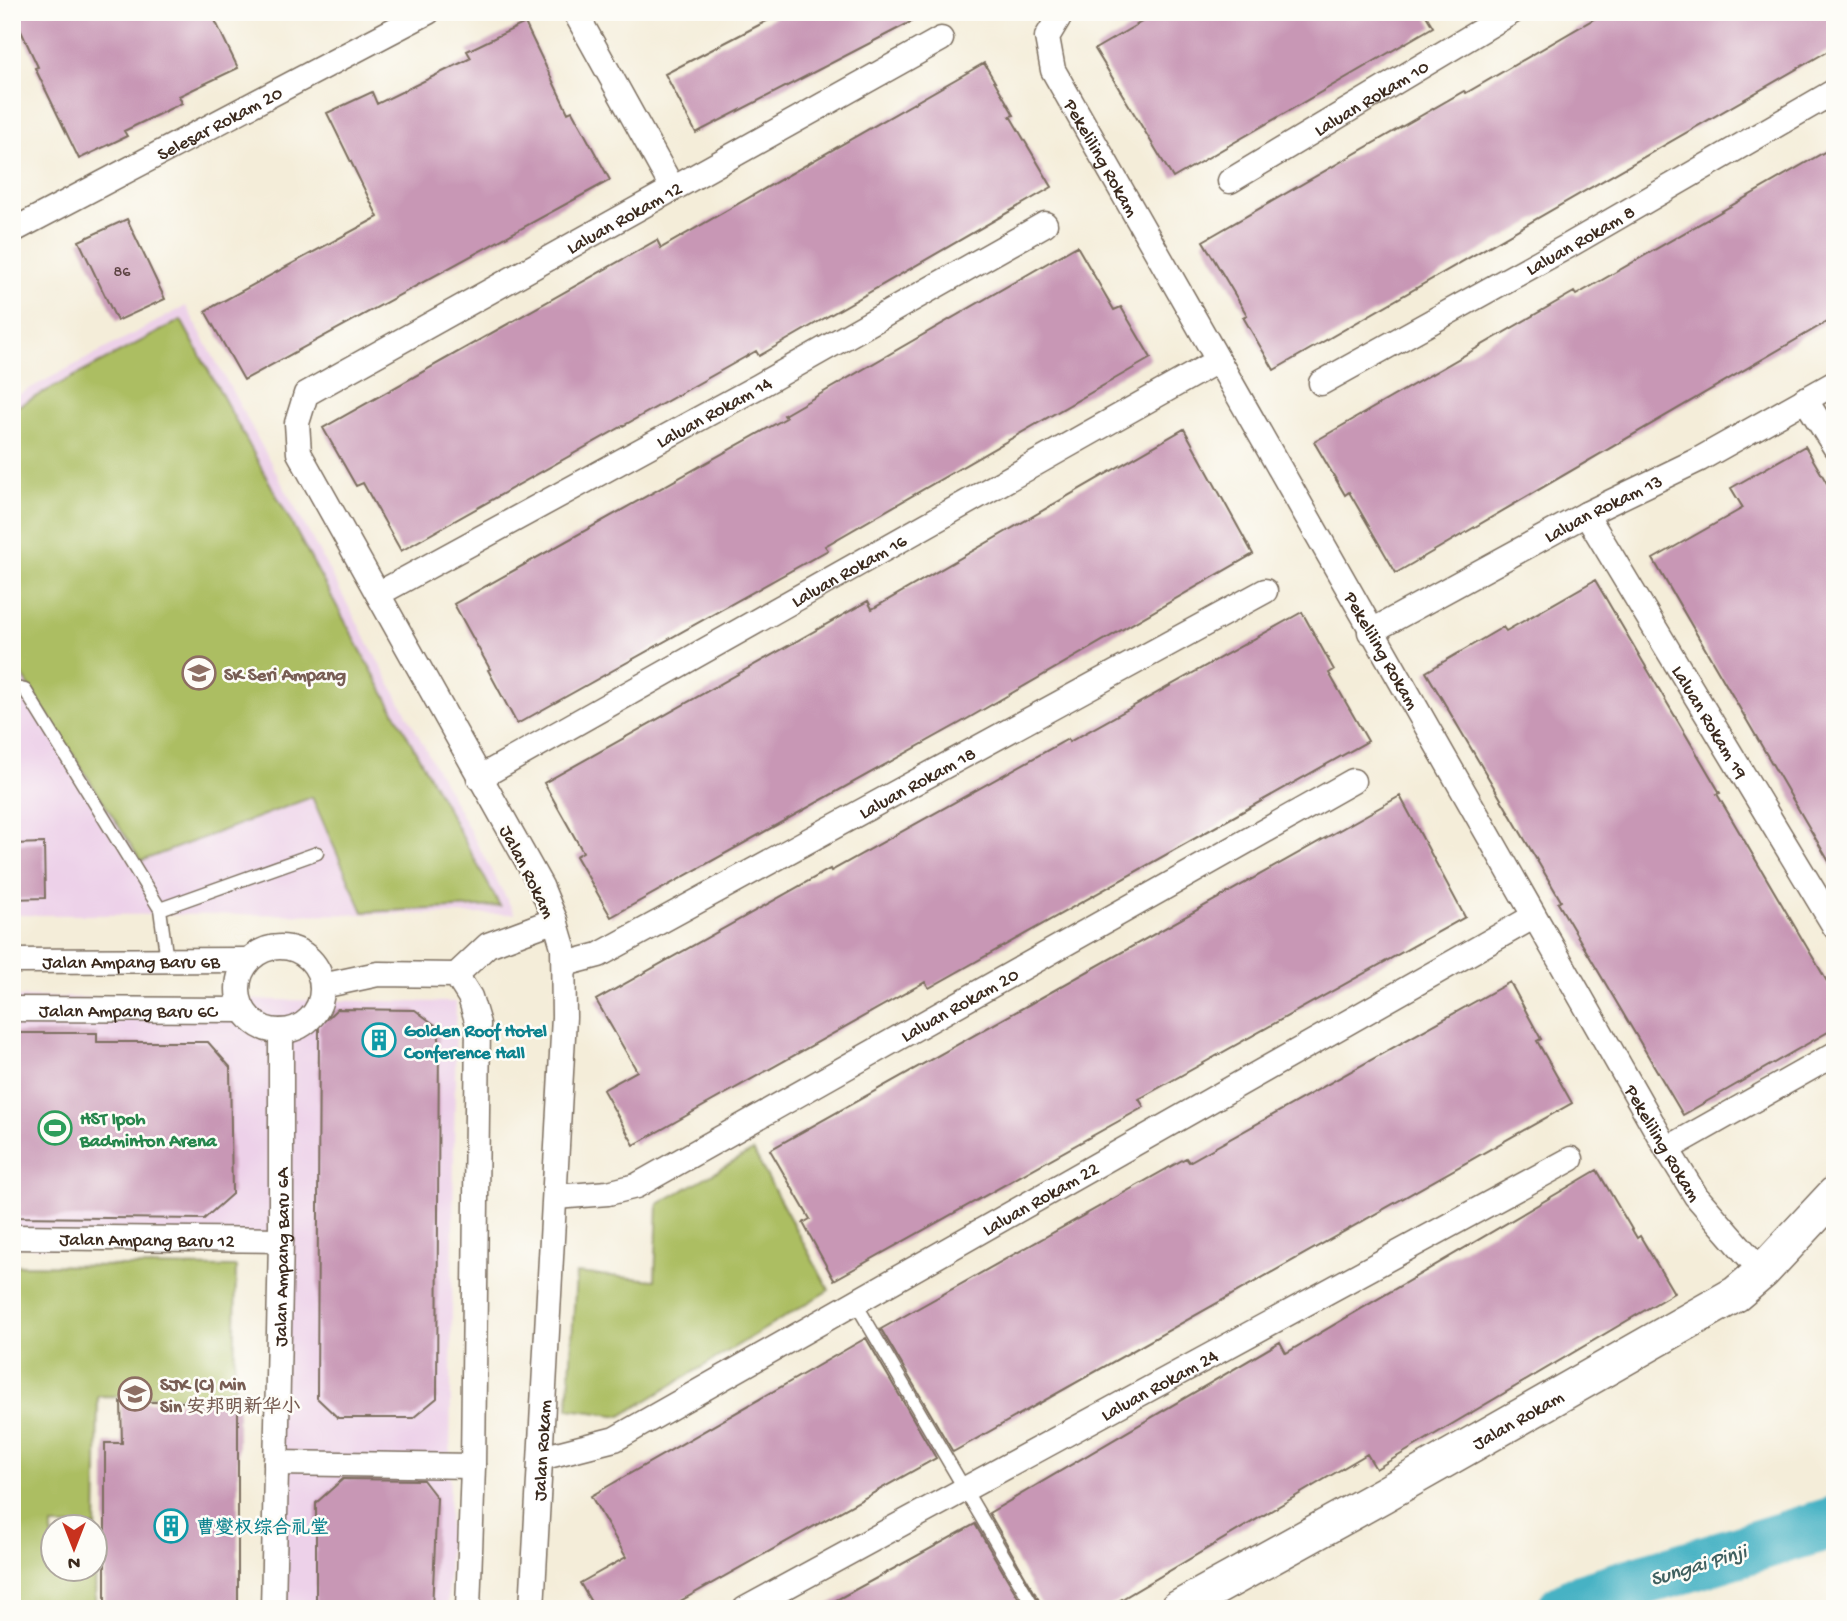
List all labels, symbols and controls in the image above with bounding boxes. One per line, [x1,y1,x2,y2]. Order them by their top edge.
street label: Laluan Rokam 10 [1311,56,1434,143]
street label: Selesar Rokam 20 [154,83,287,168]
street label: Pekeliling Rokam [1056,95,1142,222]
street label: Laluan Rokam 12 [563,178,687,261]
street label: Laluan Rokam 8 [1523,202,1640,282]
house number: 86 [114,264,131,283]
street label: Laluan Rokam 14 [653,373,777,455]
street label: Laluan Rokam 13 [1541,471,1667,550]
street label: Laluan Rokam 16 [788,531,912,614]
street label: Pekeliling Rokam [1337,588,1423,715]
school or university icon: SK Seri Ampang [180,654,218,692]
street label: Laluan Rokam 19 [1665,662,1751,785]
place label: SK Seri Ampang [224,665,346,688]
street label: Laluan Rokam 18 [856,743,981,826]
street label: Jalan Rokam [493,822,559,923]
street label: Jalan Ampang Baru 6B [42,952,221,976]
street label: Laluan Rokam 20 [898,964,1024,1049]
street label: Jalan Ampang Baru 6C [39,1001,219,1025]
building icon: Golden Roof Hotel Conference Hall [360,1021,398,1059]
place label: Golden Roof Hotel Conference Hall [403,1021,547,1066]
street label: Pekeliling Rokam [1617,1081,1705,1207]
sports icon: HST Ipoh Badminton Arena [36,1109,74,1147]
place label: HST Ipoh Badminton Arena [79,1109,218,1154]
street label: Laluan Rokam 22 [979,1158,1104,1243]
street label: Jalan Ampang Baru 6A [271,1166,296,1347]
street label: Jalan Ampang Baru 12 [59,1230,235,1254]
street label: Laluan Rokam 24 [1098,1346,1223,1428]
school or university icon: SJK (C) Min Sin 安邦明新华小 [116,1375,154,1413]
place label: SJK (C) Min Sin 安邦明新华小 [160,1375,300,1420]
street label: Jalan Rokam [1469,1386,1569,1457]
street label: Jalan Rokam [530,1399,558,1502]
building icon: 曹燮权综合礼堂 [152,1507,190,1545]
north arrow [38,1512,108,1582]
place label: 曹燮权综合礼堂 [196,1517,329,1541]
water label: Sungai Pinji [1648,1540,1753,1594]
text: N [68,1550,80,1573]

